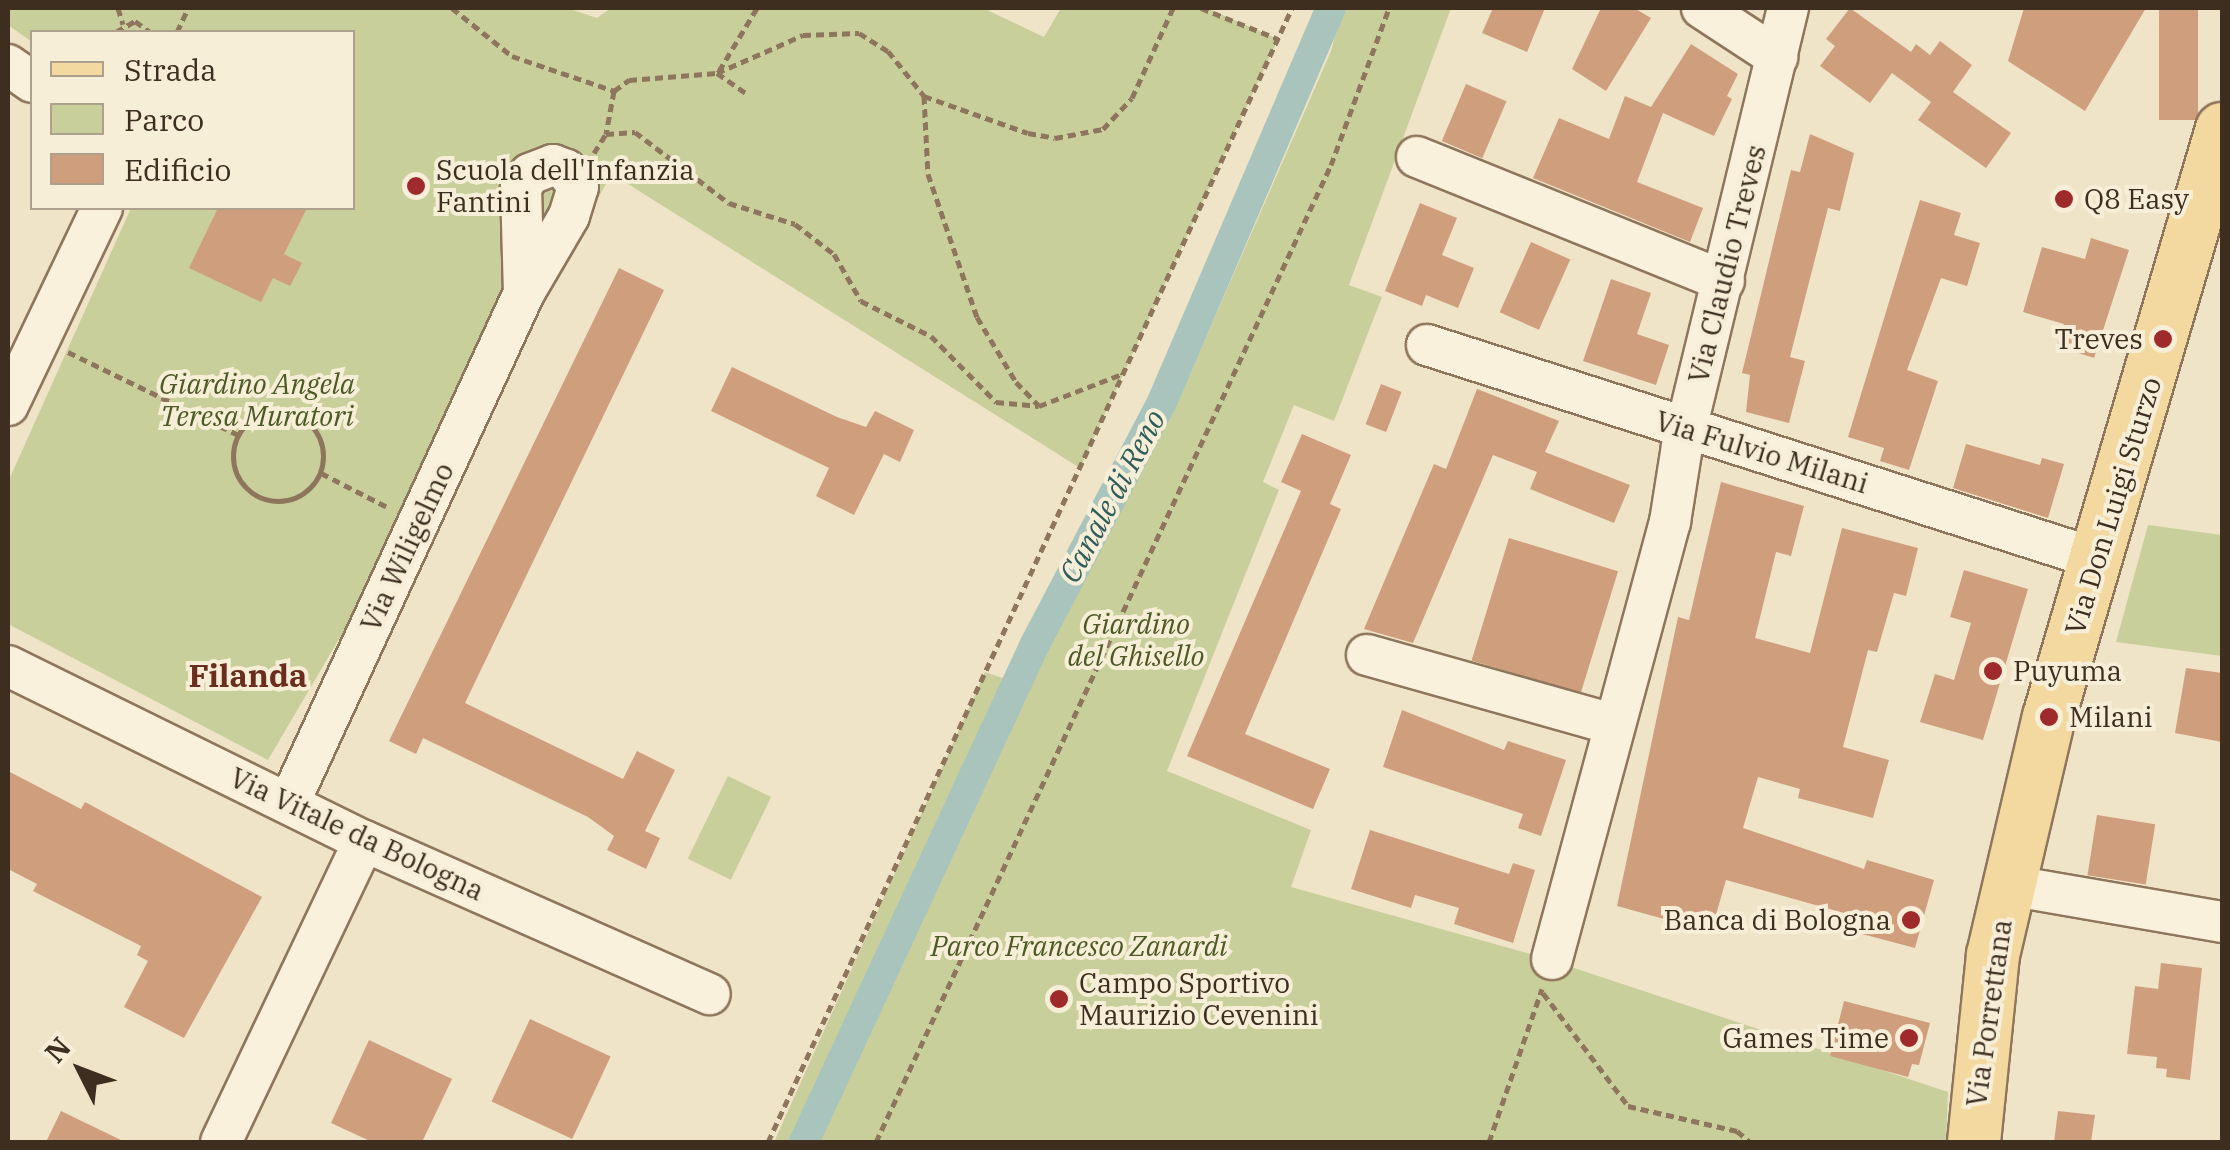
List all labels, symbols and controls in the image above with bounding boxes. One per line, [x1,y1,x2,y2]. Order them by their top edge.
legend [30,30,355,210]
text: Strada [124,50,217,89]
text: Parco [124,100,204,139]
street label: Via Claudio Treves [1681,141,1773,387]
text: Edificio [124,150,231,189]
place label: Scuola dell'Infanzia Fantini [436,153,694,219]
marker: Scuola dell'Infanzia Fantini [405,175,427,197]
place label: Q8 Easy [2084,182,2189,216]
marker: Q8 Easy [2053,188,2075,210]
place label: Treves [2054,322,2143,356]
marker: Treves [2152,328,2174,350]
park label: Giardino Angela Teresa Muratori [159,367,355,433]
street label: Via Don Luigi Sturzo [2058,373,2168,639]
water label: Canale di Reno [1051,404,1173,588]
street label: Via Fulvio Milani [1651,404,1873,500]
street label: Via Wiligelmo [353,457,461,637]
park label: Giardino del Ghisello [1068,607,1204,673]
place label: Puyuma [2013,654,2122,688]
district label: Filanda [189,656,307,694]
marker: Puyuma [1982,660,2004,682]
place label: Milani [2069,700,2153,734]
marker: Milani [2038,706,2060,728]
street label: Via Vitale da Bologna [225,760,489,908]
place label: Banca di Bologna [1663,903,1891,937]
marker: Banca di Bologna [1900,909,1922,931]
street label: Via Porrettana [1959,917,2019,1109]
park label: Parco Francesco Zanardi [931,929,1227,963]
place label: Campo Sportivo Maurizio Cevenini [1079,966,1318,1032]
marker: Campo Sportivo Maurizio Cevenini [1048,988,1070,1010]
north arrow [30,1020,130,1120]
place label: Games Time [1723,1021,1889,1055]
marker: Games Time [1898,1027,1920,1049]
text: N [36,1029,78,1070]

